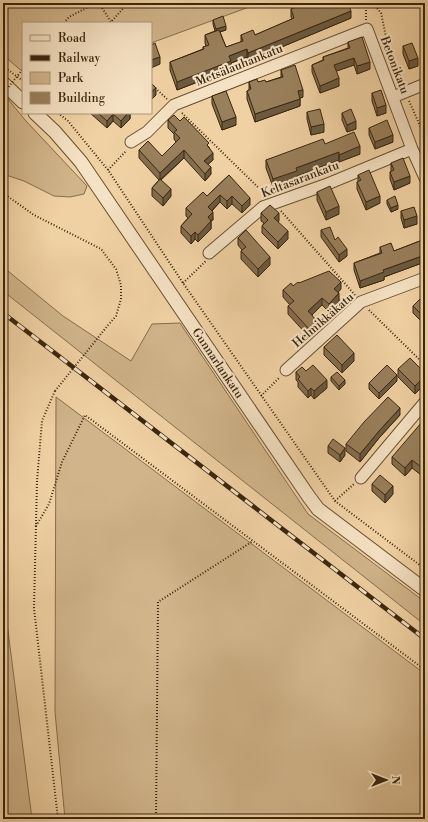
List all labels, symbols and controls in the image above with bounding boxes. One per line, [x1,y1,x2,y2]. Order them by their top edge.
legend [22,22,152,114]
text: Road [58,31,86,46]
street label: Betonikatu [376,33,412,96]
street label: Metsälauhankatu [193,41,285,90]
text: Railway [58,51,100,66]
text: Park [58,71,84,86]
text: Building [57,91,106,106]
street label: Keltasarankatu [259,158,341,201]
street label: Helmikkäkatu [290,290,357,351]
street label: Gunnarlankatu [189,325,247,401]
north arrow [366,760,406,800]
text: N [388,776,402,785]

